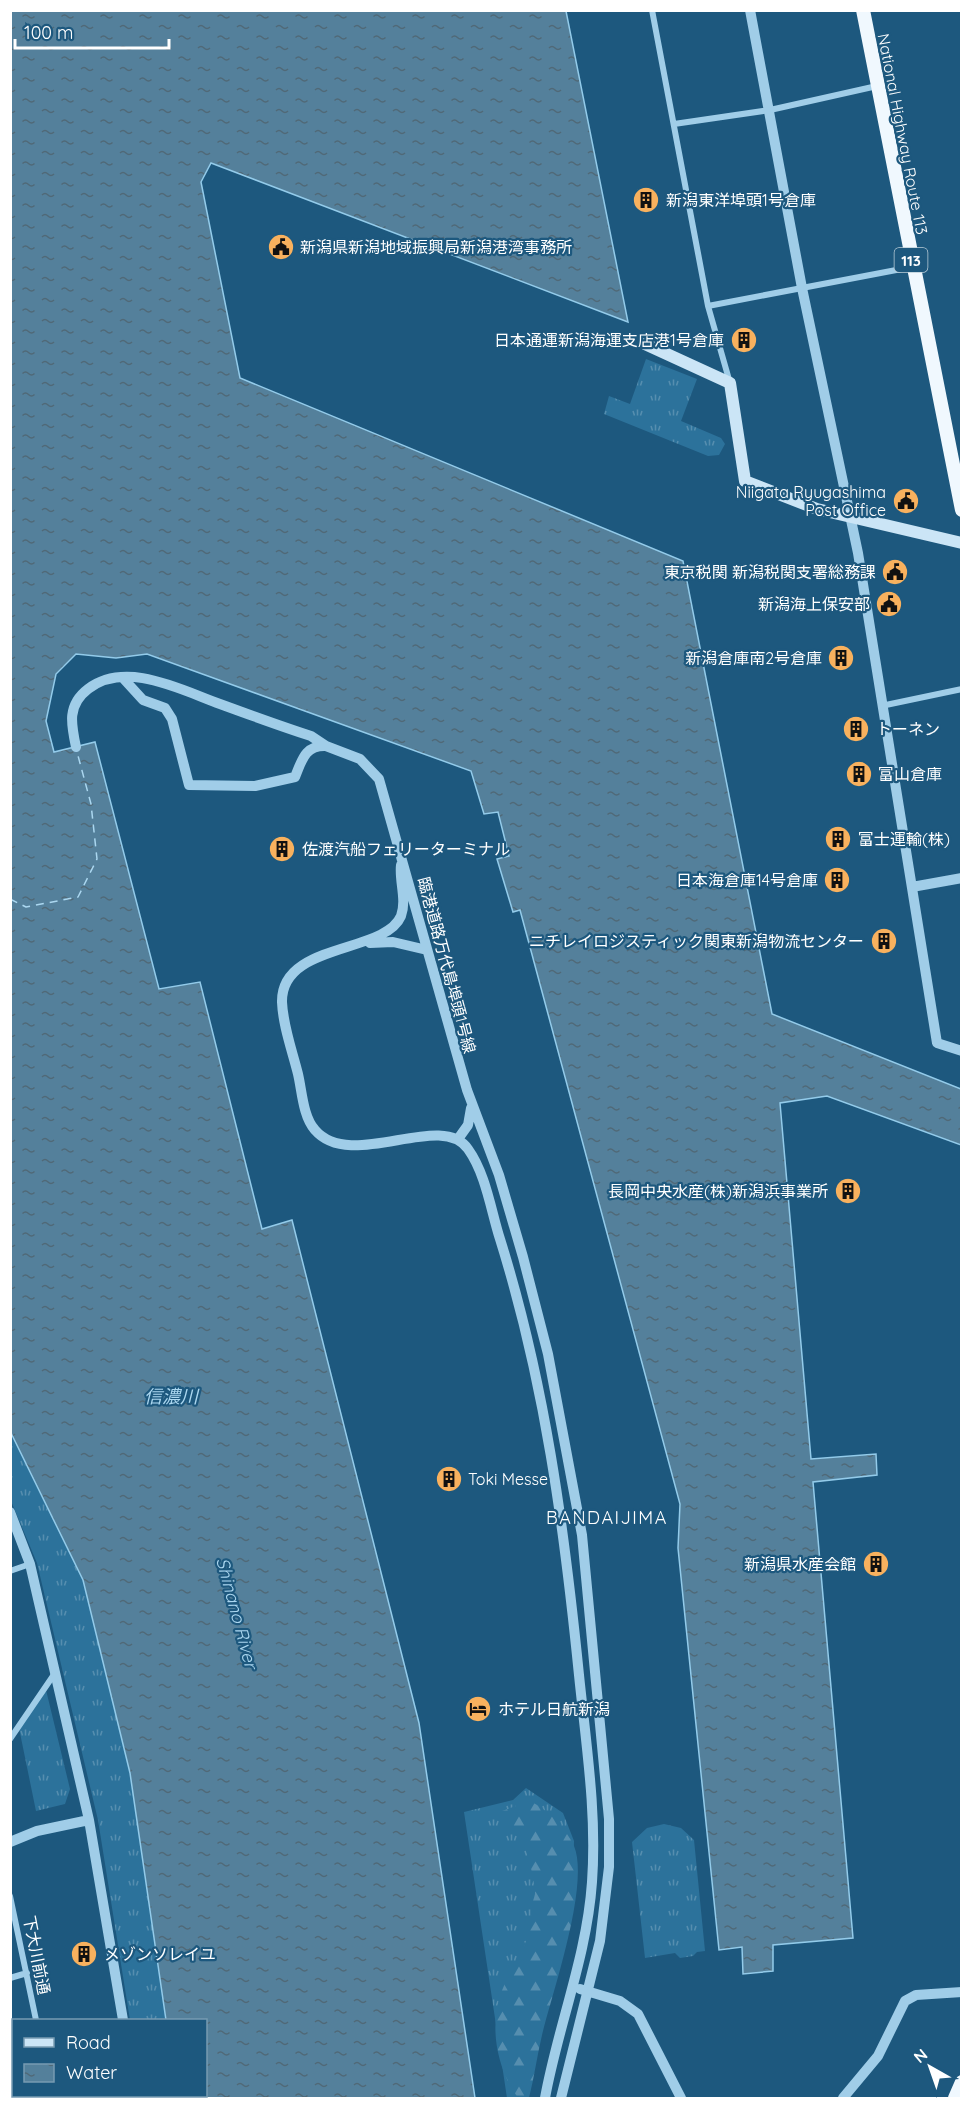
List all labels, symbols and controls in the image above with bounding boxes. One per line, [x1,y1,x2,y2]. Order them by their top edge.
scale bar [15,12,170,50]
text: 100 m [24,21,73,44]
street label: National Highway Route 113 [874,32,932,236]
building icon: 新潟東洋埠頭1号倉庫 [631,185,661,215]
place label: 新潟東洋埠頭1号倉庫 [666,190,816,210]
public building icon: 新潟県新潟地域振興局新潟港湾事務所 [266,232,296,262]
place label: 新潟県新潟地域振興局新潟港湾事務所 [300,237,572,257]
road number: 113 [894,248,928,272]
building icon: 日本通運新潟海運支店港1号倉庫 [729,325,759,355]
place label: 日本通運新潟海運支店港1号倉庫 [494,330,724,350]
place label: Niigata Ryugashima Post Office [736,482,886,520]
public building icon: Niigata Ryugashima Post Office [891,486,921,516]
public building icon: 東京税関 新潟税関支署総務課 [880,557,910,587]
place label: 東京税関 新潟税関支署総務課 [664,562,876,582]
public building icon: 新潟海上保安部 [874,589,904,619]
place label: 新潟海上保安部 [758,594,870,614]
building icon: 新潟倉庫南2号倉庫 [826,643,856,673]
place label: 新潟倉庫南2号倉庫 [685,648,822,668]
building icon: トーネン [841,714,871,744]
place label: トーネン [876,719,940,739]
building icon: 富山倉庫 [844,759,874,789]
place label: 富山倉庫 [878,764,942,784]
building icon: 富士運輸(株) [823,824,853,854]
place label: 富士運輸(株) [858,829,950,849]
building icon: 佐渡汽船フェリーターミナル [267,834,297,864]
place label: 佐渡汽船フェリーターミナル [302,839,510,859]
building icon: 日本海倉庫14号倉庫 [822,865,852,895]
place label: 日本海倉庫14号倉庫 [676,870,818,890]
street label: 臨港道路万代島埠頭1号線 [414,875,480,1055]
building icon: ニチレイロジスティック関東新潟物流センター [869,926,899,956]
place label: ニチレイロジスティック関東新潟物流センター [529,931,864,951]
building icon: 長岡中央水産(株)新潟浜事業所 [833,1176,863,1206]
place label: 長岡中央水産(株)新潟浜事業所 [608,1181,828,1201]
water label: 信濃川 [144,1385,200,1408]
building icon: Toki Messe [434,1464,464,1494]
place label: Toki Messe [468,1469,548,1489]
district label: BANDAIJIMA [546,1506,668,1529]
building icon: 新潟県水産会館 [861,1549,891,1579]
place label: 新潟県水産会館 [744,1554,856,1574]
water label: Shinano River [211,1555,263,1673]
hotel icon: ホテル日航新潟 [463,1694,493,1724]
place label: ホテル日航新潟 [498,1699,610,1719]
street label: 下大川前通 [20,1914,54,1996]
building icon: メゾンソレイユ [69,1939,99,1969]
place label: メゾンソレイユ [104,1944,216,1964]
legend [12,2019,207,2097]
text: Road [66,2031,111,2054]
north arrow [900,2037,960,2097]
text: N [909,2044,931,2067]
text: Water [66,2061,117,2084]

